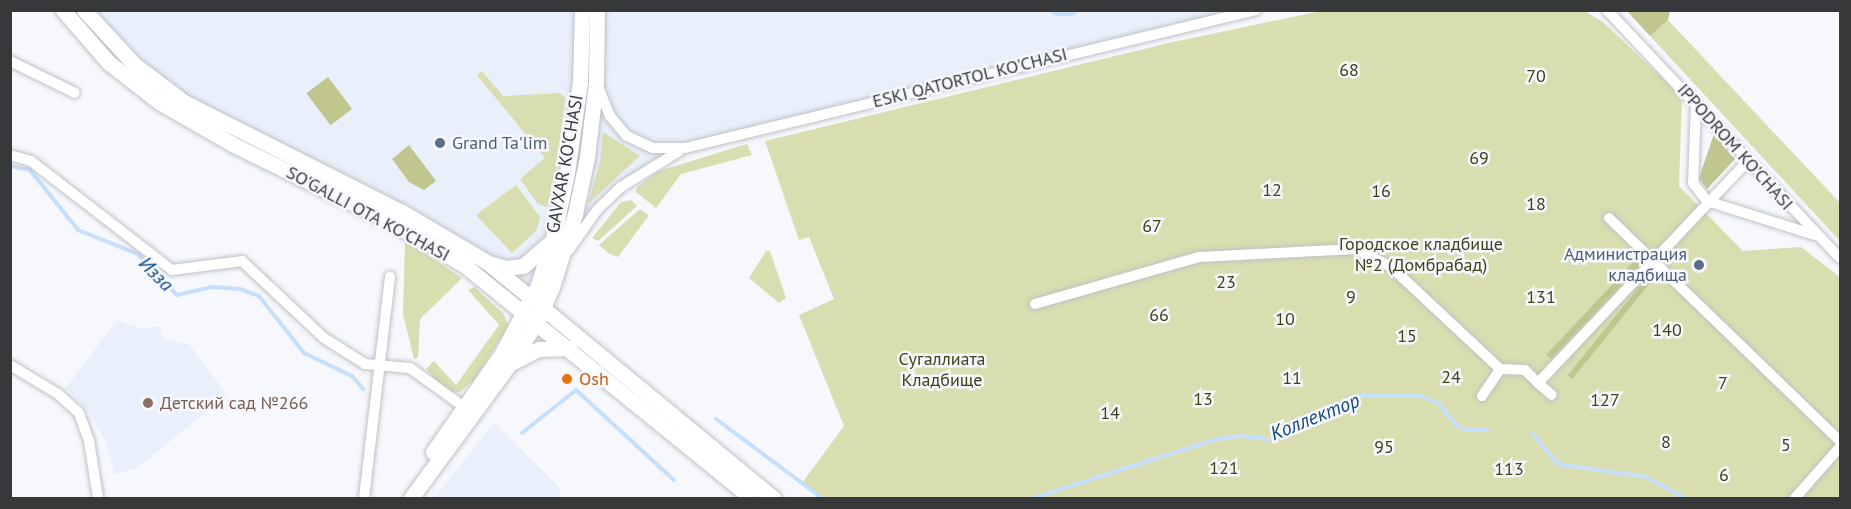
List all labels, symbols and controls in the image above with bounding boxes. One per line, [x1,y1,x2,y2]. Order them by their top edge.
street label: ESKI QATORTOL KO'CHASI [870,43,1070,113]
park label: 68 [1339,59,1359,81]
park label: 70 [1526,65,1546,87]
street label: IPPODROM KO'CHASI [1672,79,1798,215]
street label: GAVXAR KO'CHASI [542,93,588,235]
place label: Grand Ta'lim [452,132,548,154]
marker: Grand Ta'lim [433,136,447,150]
park label: 69 [1469,147,1489,169]
street label: SO'GALLI OTA KO'CHASI [282,162,454,266]
park label: 12 [1262,179,1282,201]
park label: 16 [1371,180,1391,202]
park label: 18 [1526,193,1546,215]
park label: 67 [1142,215,1162,237]
park label: Городское кладбище №2 (Домбрабад) [1339,234,1503,276]
place label: Администрация кладбища [1564,244,1687,286]
water label: Изза [134,252,178,296]
marker: Администрация кладбища [1692,258,1706,272]
park label: 23 [1216,271,1236,293]
park label: 9 [1346,286,1356,308]
park label: 131 [1526,286,1556,308]
park label: 66 [1149,304,1169,326]
park label: 10 [1275,308,1295,330]
park label: 140 [1652,319,1682,341]
park label: 15 [1397,325,1417,347]
park label: Сугаллиата Кладбище [898,349,986,392]
park label: 24 [1441,366,1461,388]
park label: 11 [1282,367,1302,389]
place label: Osh [579,368,609,390]
marker: Osh [560,372,574,386]
park label: 7 [1718,372,1728,394]
park label: 13 [1193,388,1213,410]
water label: Коллектор [1267,388,1363,446]
park label: 127 [1590,389,1620,411]
place label: Детский сад №266 [160,392,308,414]
marker: Детский сад №266 [141,396,155,410]
park label: 14 [1100,402,1120,424]
park label: 8 [1661,431,1671,453]
park label: 5 [1781,434,1791,456]
park label: 95 [1374,436,1394,458]
park label: 121 [1209,457,1239,479]
park label: 113 [1494,458,1524,480]
park label: 6 [1719,464,1729,486]

